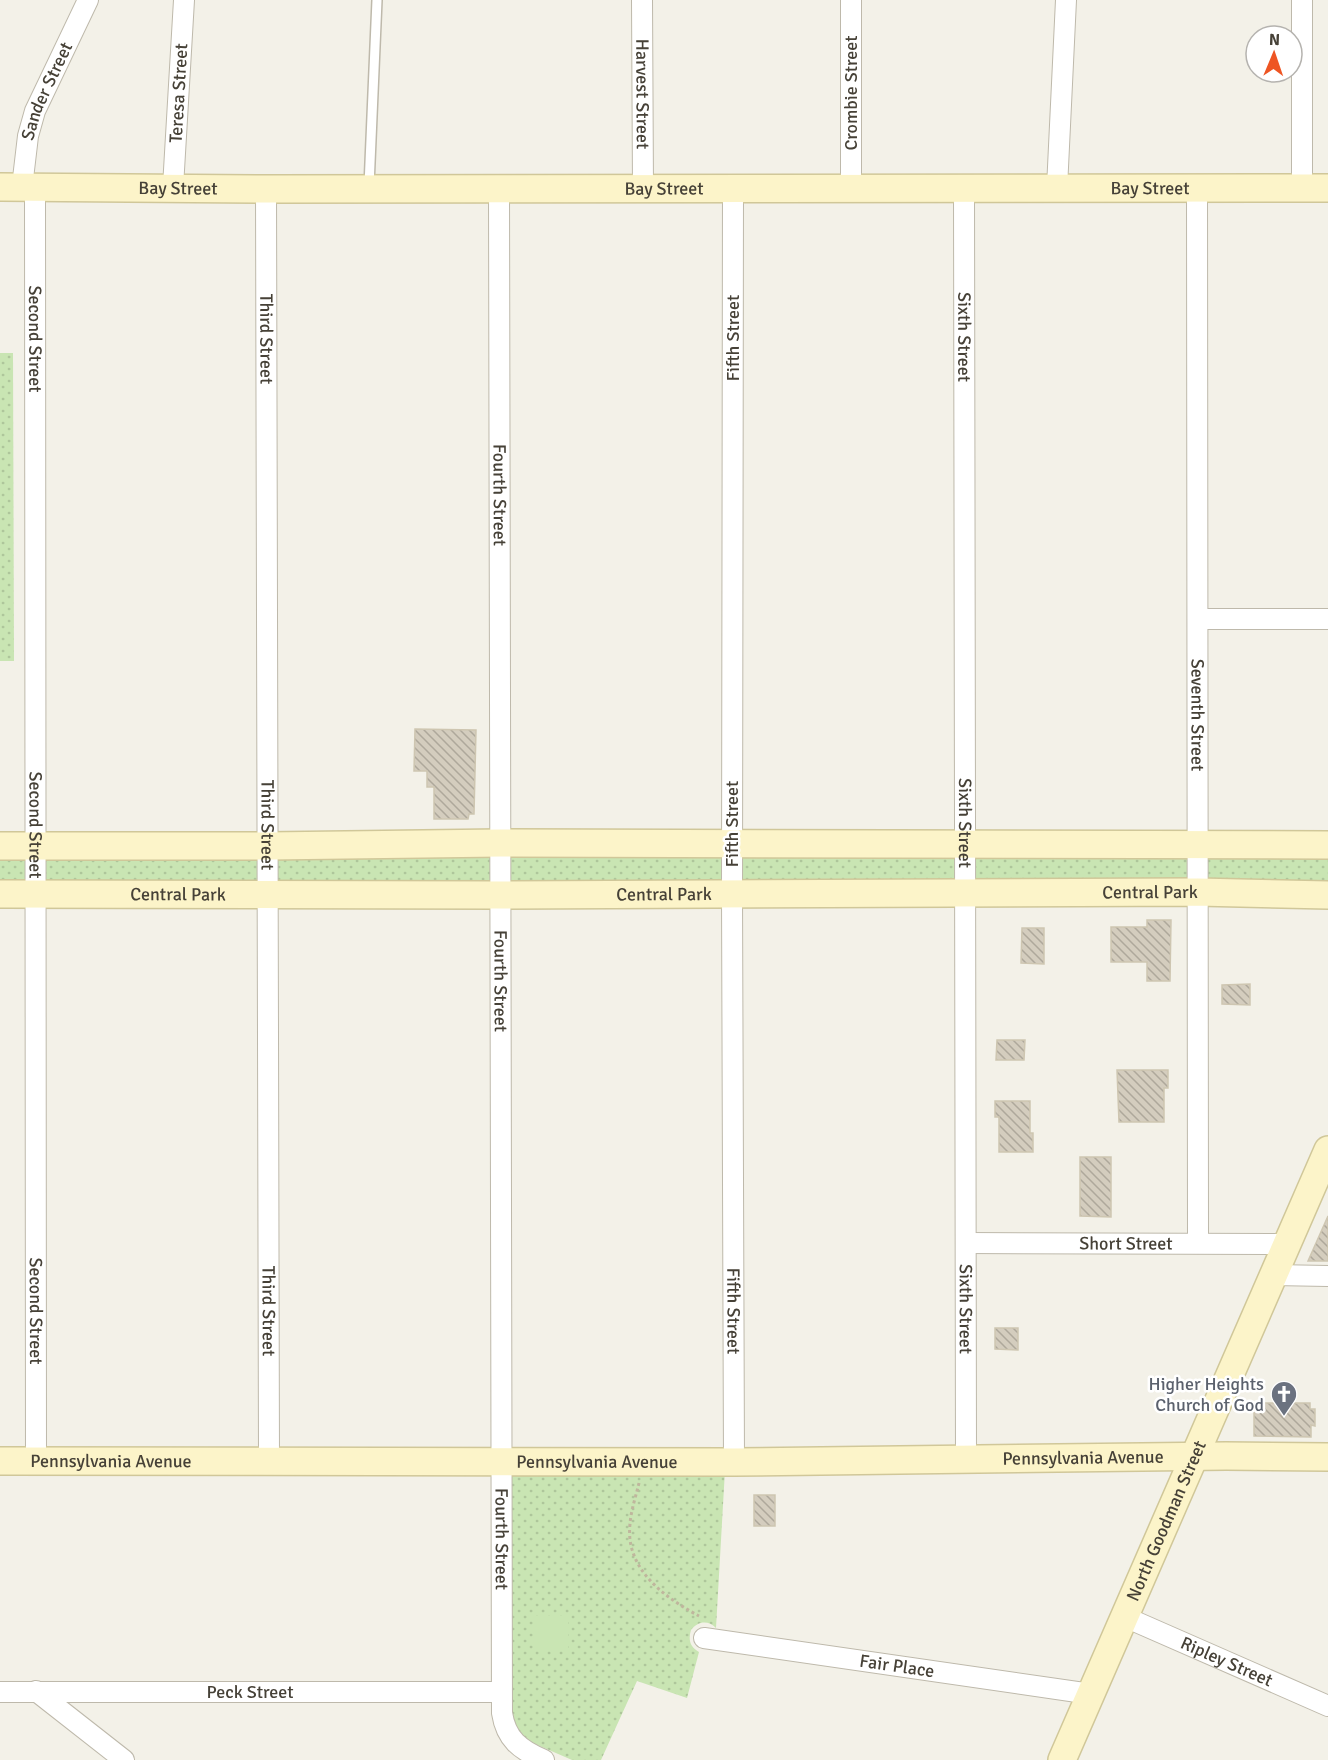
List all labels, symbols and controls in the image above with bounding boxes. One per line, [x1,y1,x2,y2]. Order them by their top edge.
north arrow [1244,24,1304,84]
text: N [1269,30,1280,50]
street label: Crombie Street [840,35,862,151]
street label: Sander Street [16,38,77,143]
street label: Harvest Street [631,39,654,149]
street label: Teresa Street [165,43,192,144]
street label: Bay Street [138,177,218,200]
street label: Bay Street [1110,177,1190,199]
street label: Bay Street [624,178,704,200]
street label: Second Street [24,285,46,393]
street label: Sixth Street [953,292,975,382]
street label: Third Street [255,294,277,384]
street label: Fifth Street [722,295,744,381]
street label: Fourth Street [489,444,511,546]
street label: Seventh Street [1186,659,1209,771]
street label: Second Street [24,771,47,879]
street label: Sixth Street [954,778,976,868]
street label: Third Street [256,780,279,870]
street label: Fifth Street [721,781,743,867]
street label: Central Park [1102,881,1198,903]
street label: Central Park [130,883,226,905]
street label: Central Park [616,883,712,905]
street label: Fourth Street [489,930,512,1032]
street label: Short Street [1079,1232,1173,1255]
street label: Second Street [25,1257,47,1365]
street label: Sixth Street [955,1264,977,1354]
street label: Third Street [258,1266,280,1356]
street label: Fifth Street [722,1268,745,1354]
place label: Higher Heights Church of God [1149,1373,1264,1416]
church icon: Higher Heights Church of God [1269,1379,1299,1417]
street label: North Goodman Street [1122,1437,1211,1604]
street label: Pennsylvania Avenue [1002,1446,1164,1470]
street label: Pennsylvania Avenue [30,1450,192,1472]
street label: Pennsylvania Avenue [516,1451,678,1473]
street label: Fourth Street [491,1488,513,1590]
street label: Ripley Street [1177,1632,1276,1691]
street label: Fair Place [858,1650,936,1682]
street label: Peck Street [206,1681,294,1703]

